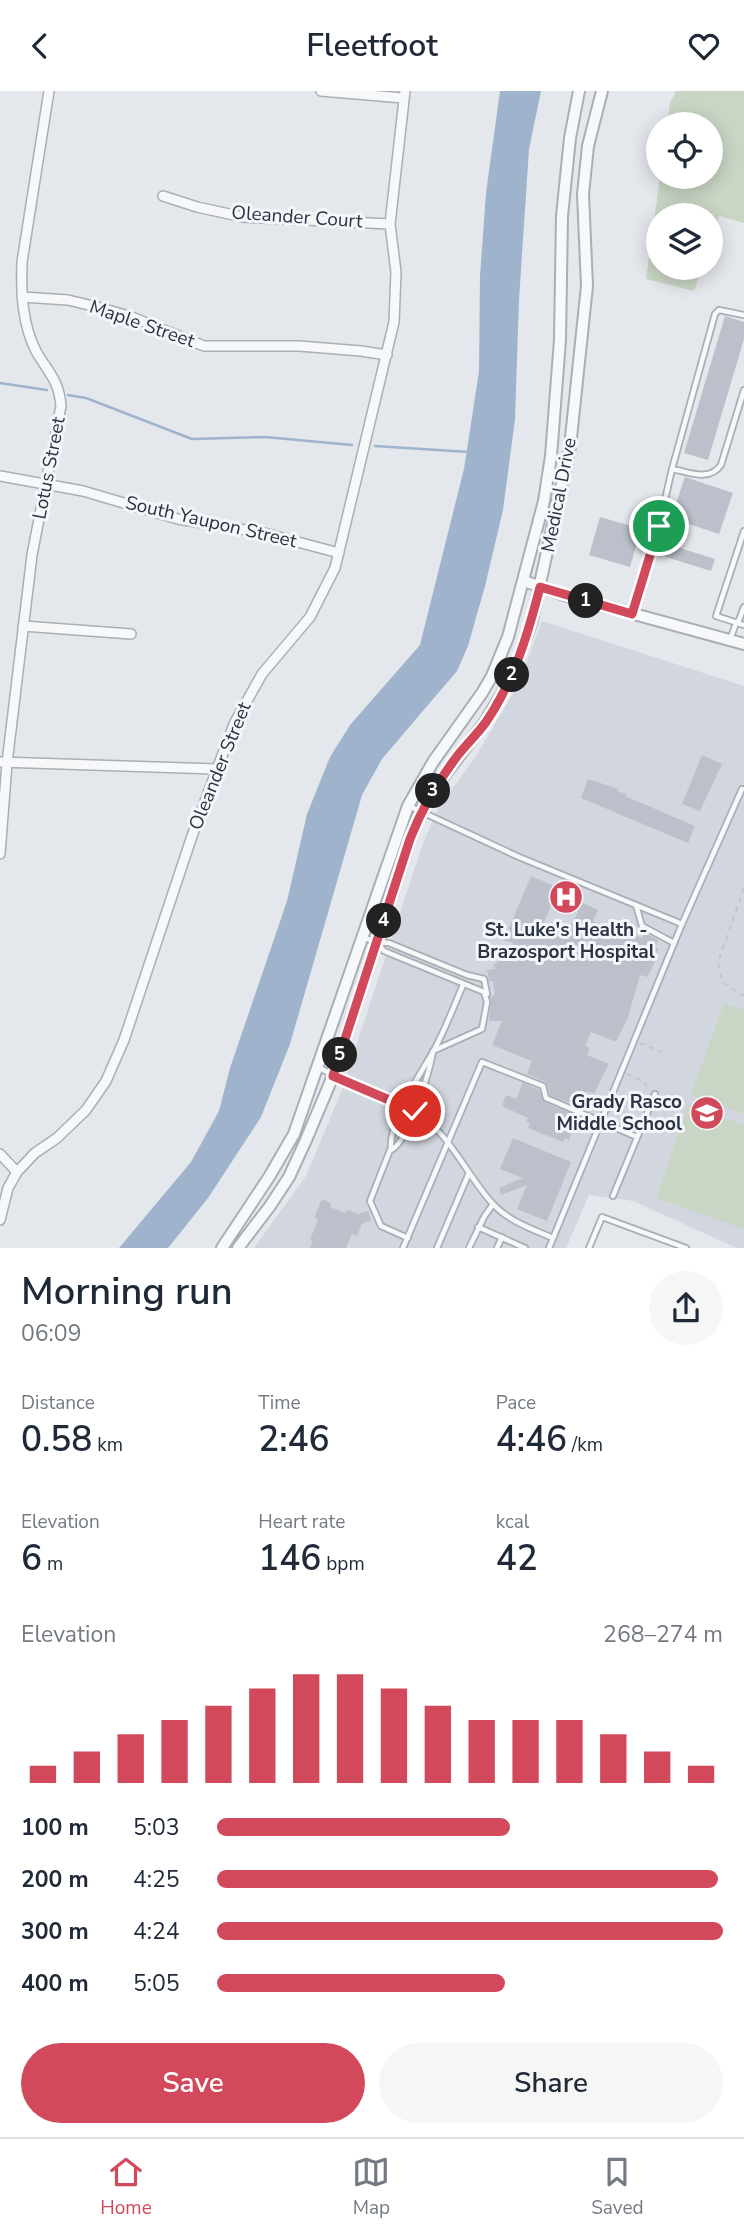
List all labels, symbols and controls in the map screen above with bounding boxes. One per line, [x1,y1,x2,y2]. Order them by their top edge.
text: Fleetfoot [306,24,438,67]
icon: back [21,27,59,65]
icon: heart [685,27,723,65]
map controls [646,112,723,280]
button: locate [646,112,723,189]
street label: Oleander Court [231,199,364,235]
button: layers [646,203,723,280]
street label: Maple Street [86,294,198,354]
street label: Lotus Street [26,414,72,521]
street label: Medical Drive [535,435,583,555]
street label: South Yaupon Street [123,490,300,554]
pin [629,496,689,556]
icon: arrive [640,507,678,545]
pin: 1 [568,583,604,619]
text: 1 [580,587,591,613]
pin: 2 [494,657,530,693]
text: 2 [506,661,517,687]
street label: Oleander Street [183,698,258,834]
pin: 3 [416,773,450,809]
text: 3 [427,777,438,803]
hospital icon: St. Luke's Health - Brazosport Hospital [547,878,585,916]
pin: 4 [366,903,402,939]
text: 4 [378,907,389,933]
place label: St. Luke's Health - Brazosport Hospital [477,917,655,965]
pin: 5 [322,1037,358,1073]
text: 5 [334,1041,345,1067]
pin [385,1081,445,1141]
place label: Grady Rasco Middle School [556,1089,682,1137]
icon: check [396,1092,434,1130]
school or university icon: Grady Rasco Middle School [688,1094,726,1132]
text: Morning run [21,1266,233,1317]
button: share [649,1271,723,1345]
text: 06:09 [21,1318,81,1349]
text: Distance [21,1390,95,1416]
text: Time [258,1390,301,1416]
text: Pace [496,1390,536,1416]
text: 0.58 [21,1416,92,1463]
text: 2:46 [258,1416,330,1463]
text: 4:46 [496,1416,567,1463]
text: km [92,1432,123,1458]
text: /km [567,1432,603,1458]
text: Elevation [21,1509,100,1535]
text: Heart rate [258,1509,345,1535]
text: kcal [496,1509,529,1535]
text: 6 [21,1535,42,1582]
text: 146 [258,1535,321,1582]
text: 42 [496,1535,538,1582]
text: m [42,1551,63,1577]
text: bpm [321,1551,365,1577]
text: Elevation [21,1619,116,1650]
text: 268–274 m [603,1619,723,1650]
text: 100 m [21,1812,89,1843]
text: 5:03 [133,1812,180,1843]
text: 200 m [21,1864,89,1895]
text: 4:25 [133,1864,180,1895]
text: 300 m [21,1916,89,1947]
text: 4:24 [133,1916,180,1947]
text: 400 m [21,1968,89,1999]
text: 5:05 [133,1968,180,1999]
button: Save [21,2043,365,2123]
button: Share [379,2043,723,2123]
tab: Home [100,2153,152,2221]
tab: Map [352,2153,390,2221]
tab: Saved [591,2153,644,2221]

